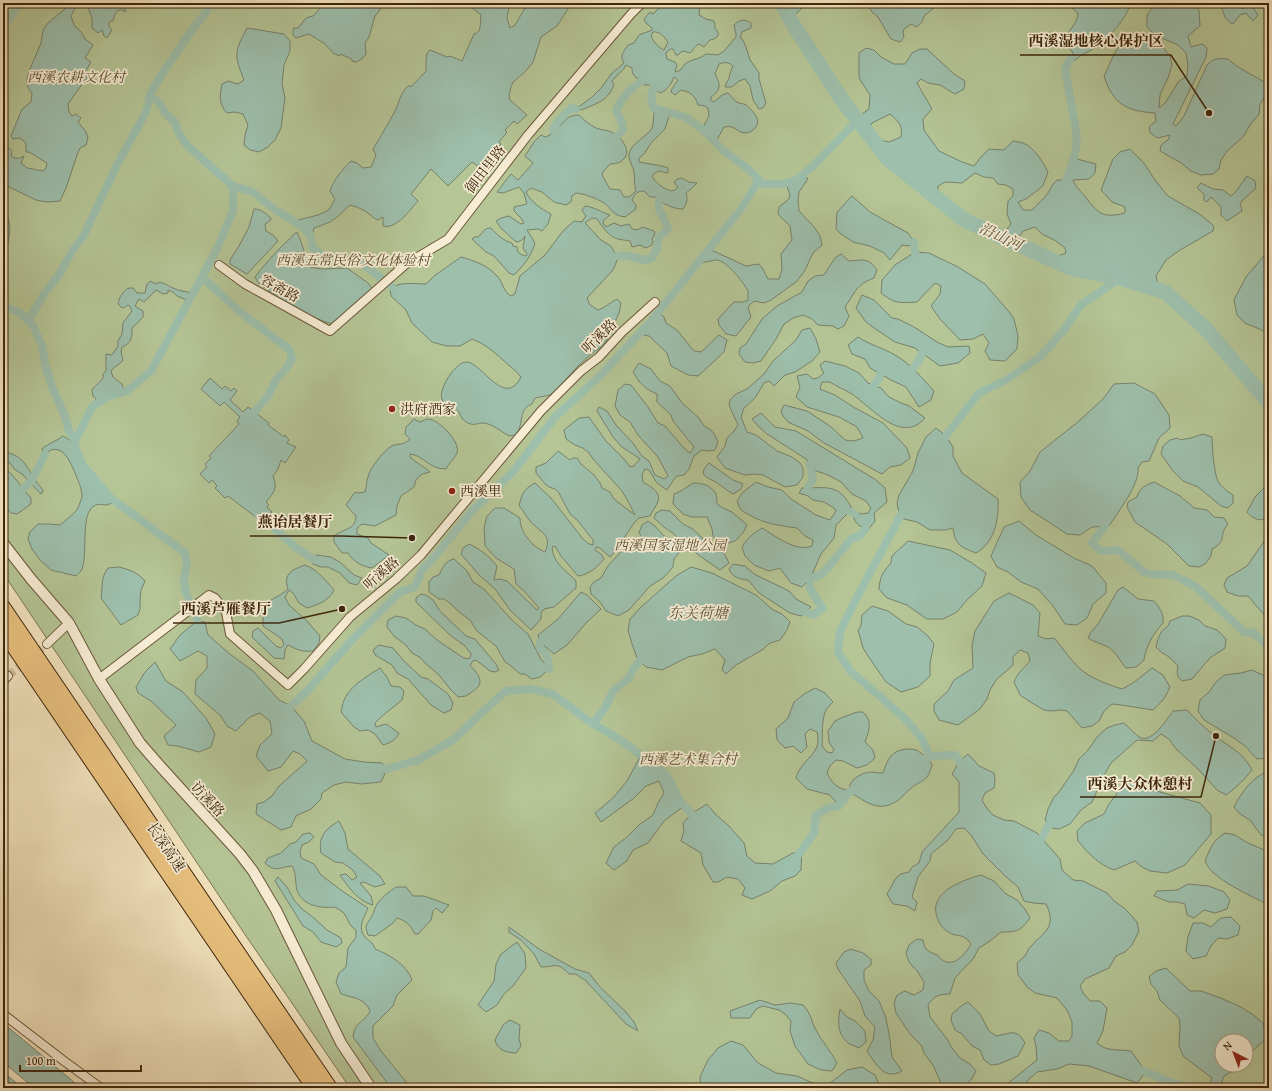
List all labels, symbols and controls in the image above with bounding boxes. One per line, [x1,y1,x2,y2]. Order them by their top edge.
callout: 西溪湿地核心保护区 [1020,28,1171,55]
text: 西溪湿地核心保护区 [1028,30,1164,51]
park label: 西溪农耕文化村 [27,67,127,87]
street label: 御田里路 [460,141,510,197]
water label: 沿山河 [976,217,1029,256]
park label: 西溪五常民俗文化体验村 [276,250,432,270]
street label: 容斋路 [257,269,303,307]
street label: 听溪路 [577,314,621,358]
place label: 洪府酒家 [400,399,456,419]
marker: 洪府酒家 [387,404,397,414]
place label: 西溪里 [460,481,502,501]
marker: 西溪里 [447,486,457,496]
callout: 燕诒居餐厅 [250,509,341,536]
text: 燕诒居餐厅 [257,511,333,532]
park label: 西溪国家湿地公园 [614,535,728,555]
street label: 听溪路 [359,552,403,594]
callout: 西溪芦雁餐厅 [173,596,279,623]
text: 西溪芦雁餐厅 [181,598,271,619]
water label: 东关荷塘 [668,602,730,623]
park label: 西溪艺术集合村 [639,749,739,769]
callout: 西溪大众休憩村 [1080,770,1201,797]
text: 西溪大众休憩村 [1087,773,1193,794]
street label: 访溪路 [186,777,230,821]
street label: 长深高速 [142,818,190,876]
north arrow [1214,1033,1254,1073]
text: N [1219,1037,1236,1054]
scale bar [20,1047,141,1073]
text: 100 m [26,1052,56,1069]

